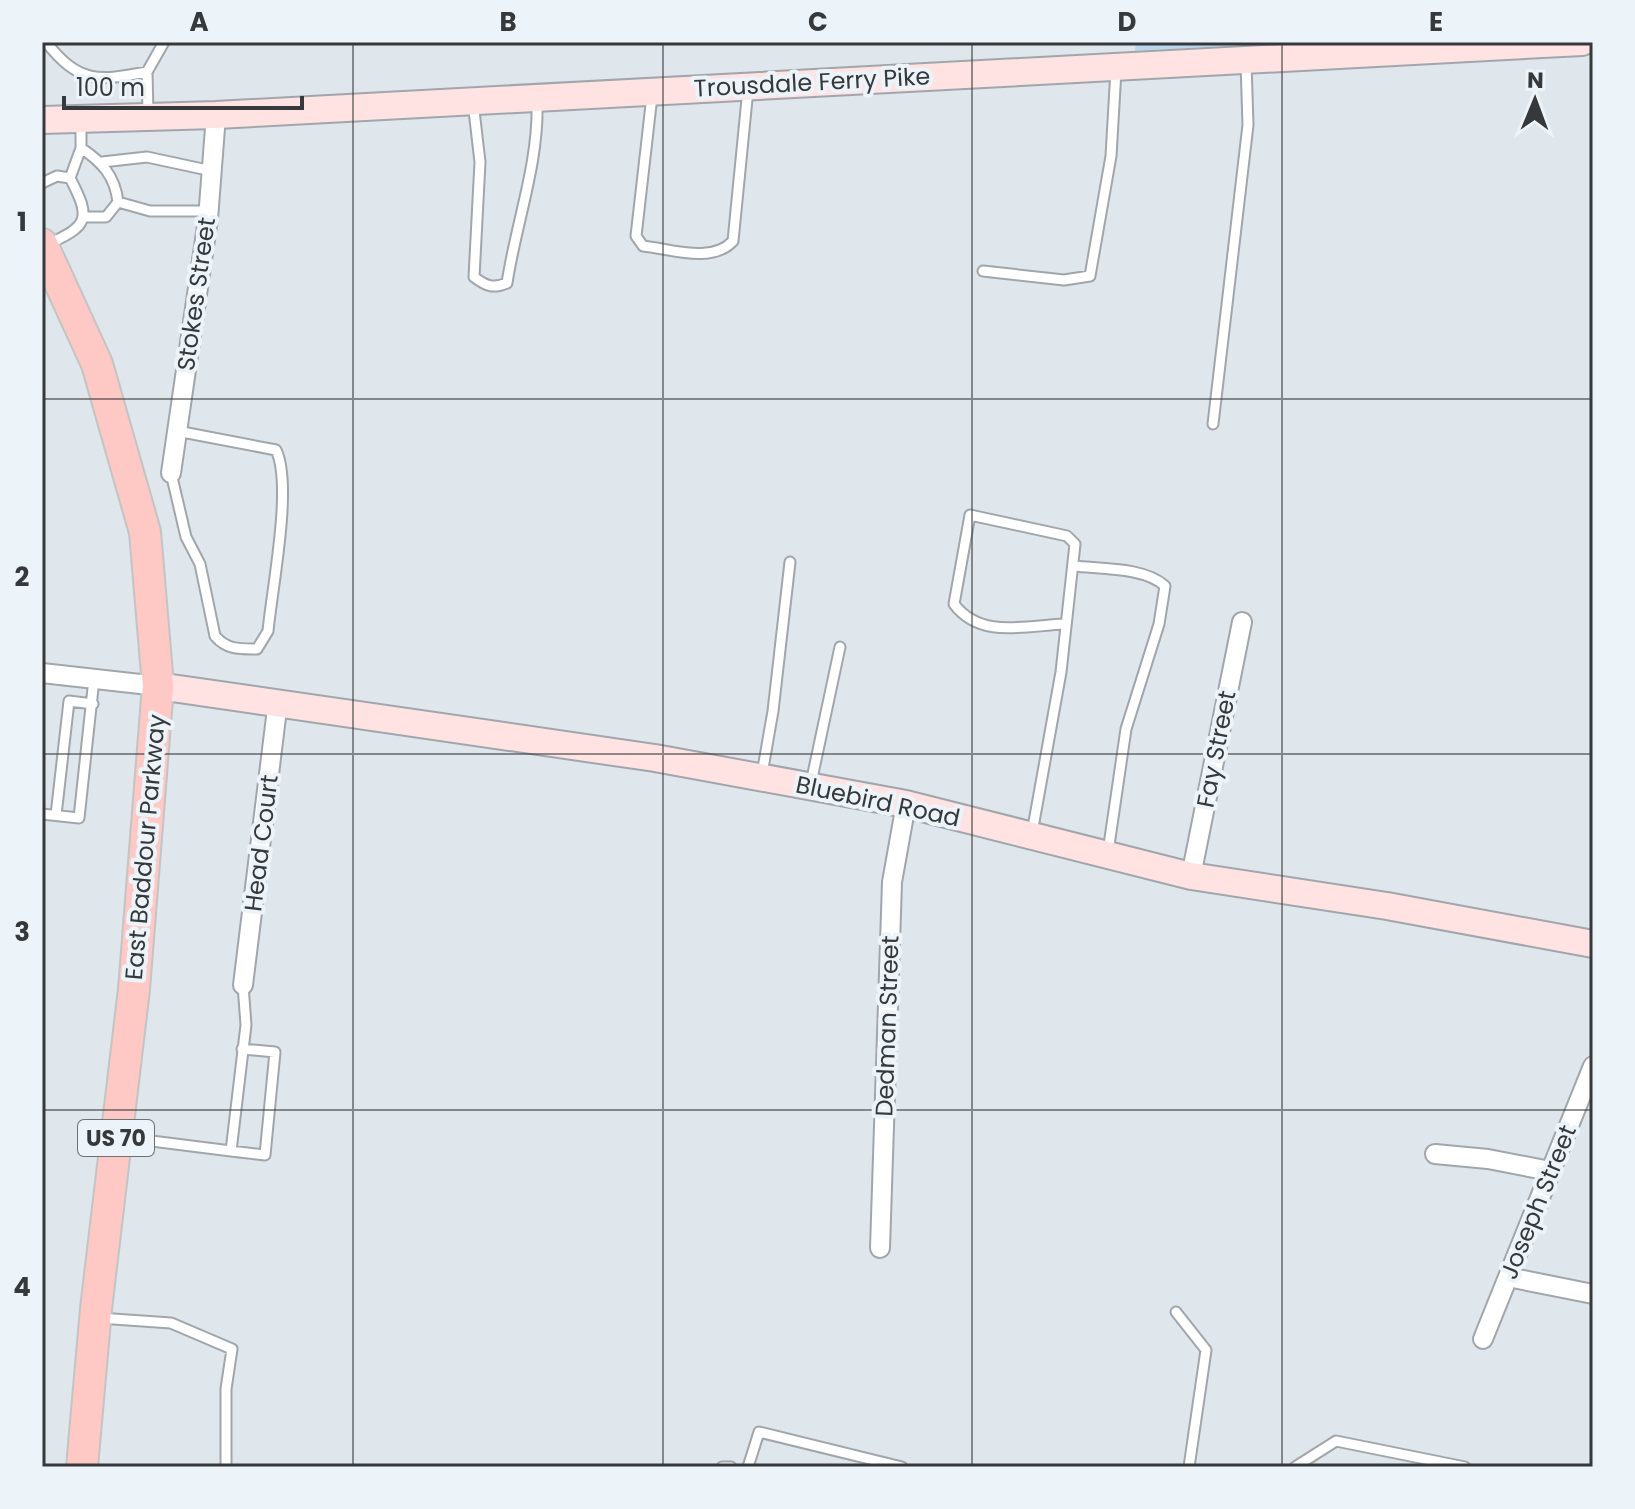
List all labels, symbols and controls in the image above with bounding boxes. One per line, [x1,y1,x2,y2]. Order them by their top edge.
text: A [189,4,209,40]
text: B [499,4,517,40]
text: C [808,4,828,40]
text: D [1118,4,1137,40]
text: E [1429,4,1443,40]
street label: Trousdale Ferry Pike [693,59,931,105]
scale bar [64,60,302,110]
north arrow [1495,60,1575,140]
text: N [1527,65,1544,96]
text: 100 m [76,71,145,104]
text: 1 [17,204,27,240]
street label: Stokes Street [169,215,223,373]
text: 2 [15,559,30,595]
street label: Fay Street [1188,688,1244,810]
street label: East Baddour Parkway [117,712,173,981]
street label: Bluebird Road [793,768,963,834]
street label: Head Court [236,773,286,913]
text: 3 [14,914,30,950]
street label: Dedman Street [867,935,907,1117]
road number: US 70 [78,1120,154,1156]
street label: Joseph Street [1492,1120,1584,1284]
text: 4 [13,1269,31,1305]

